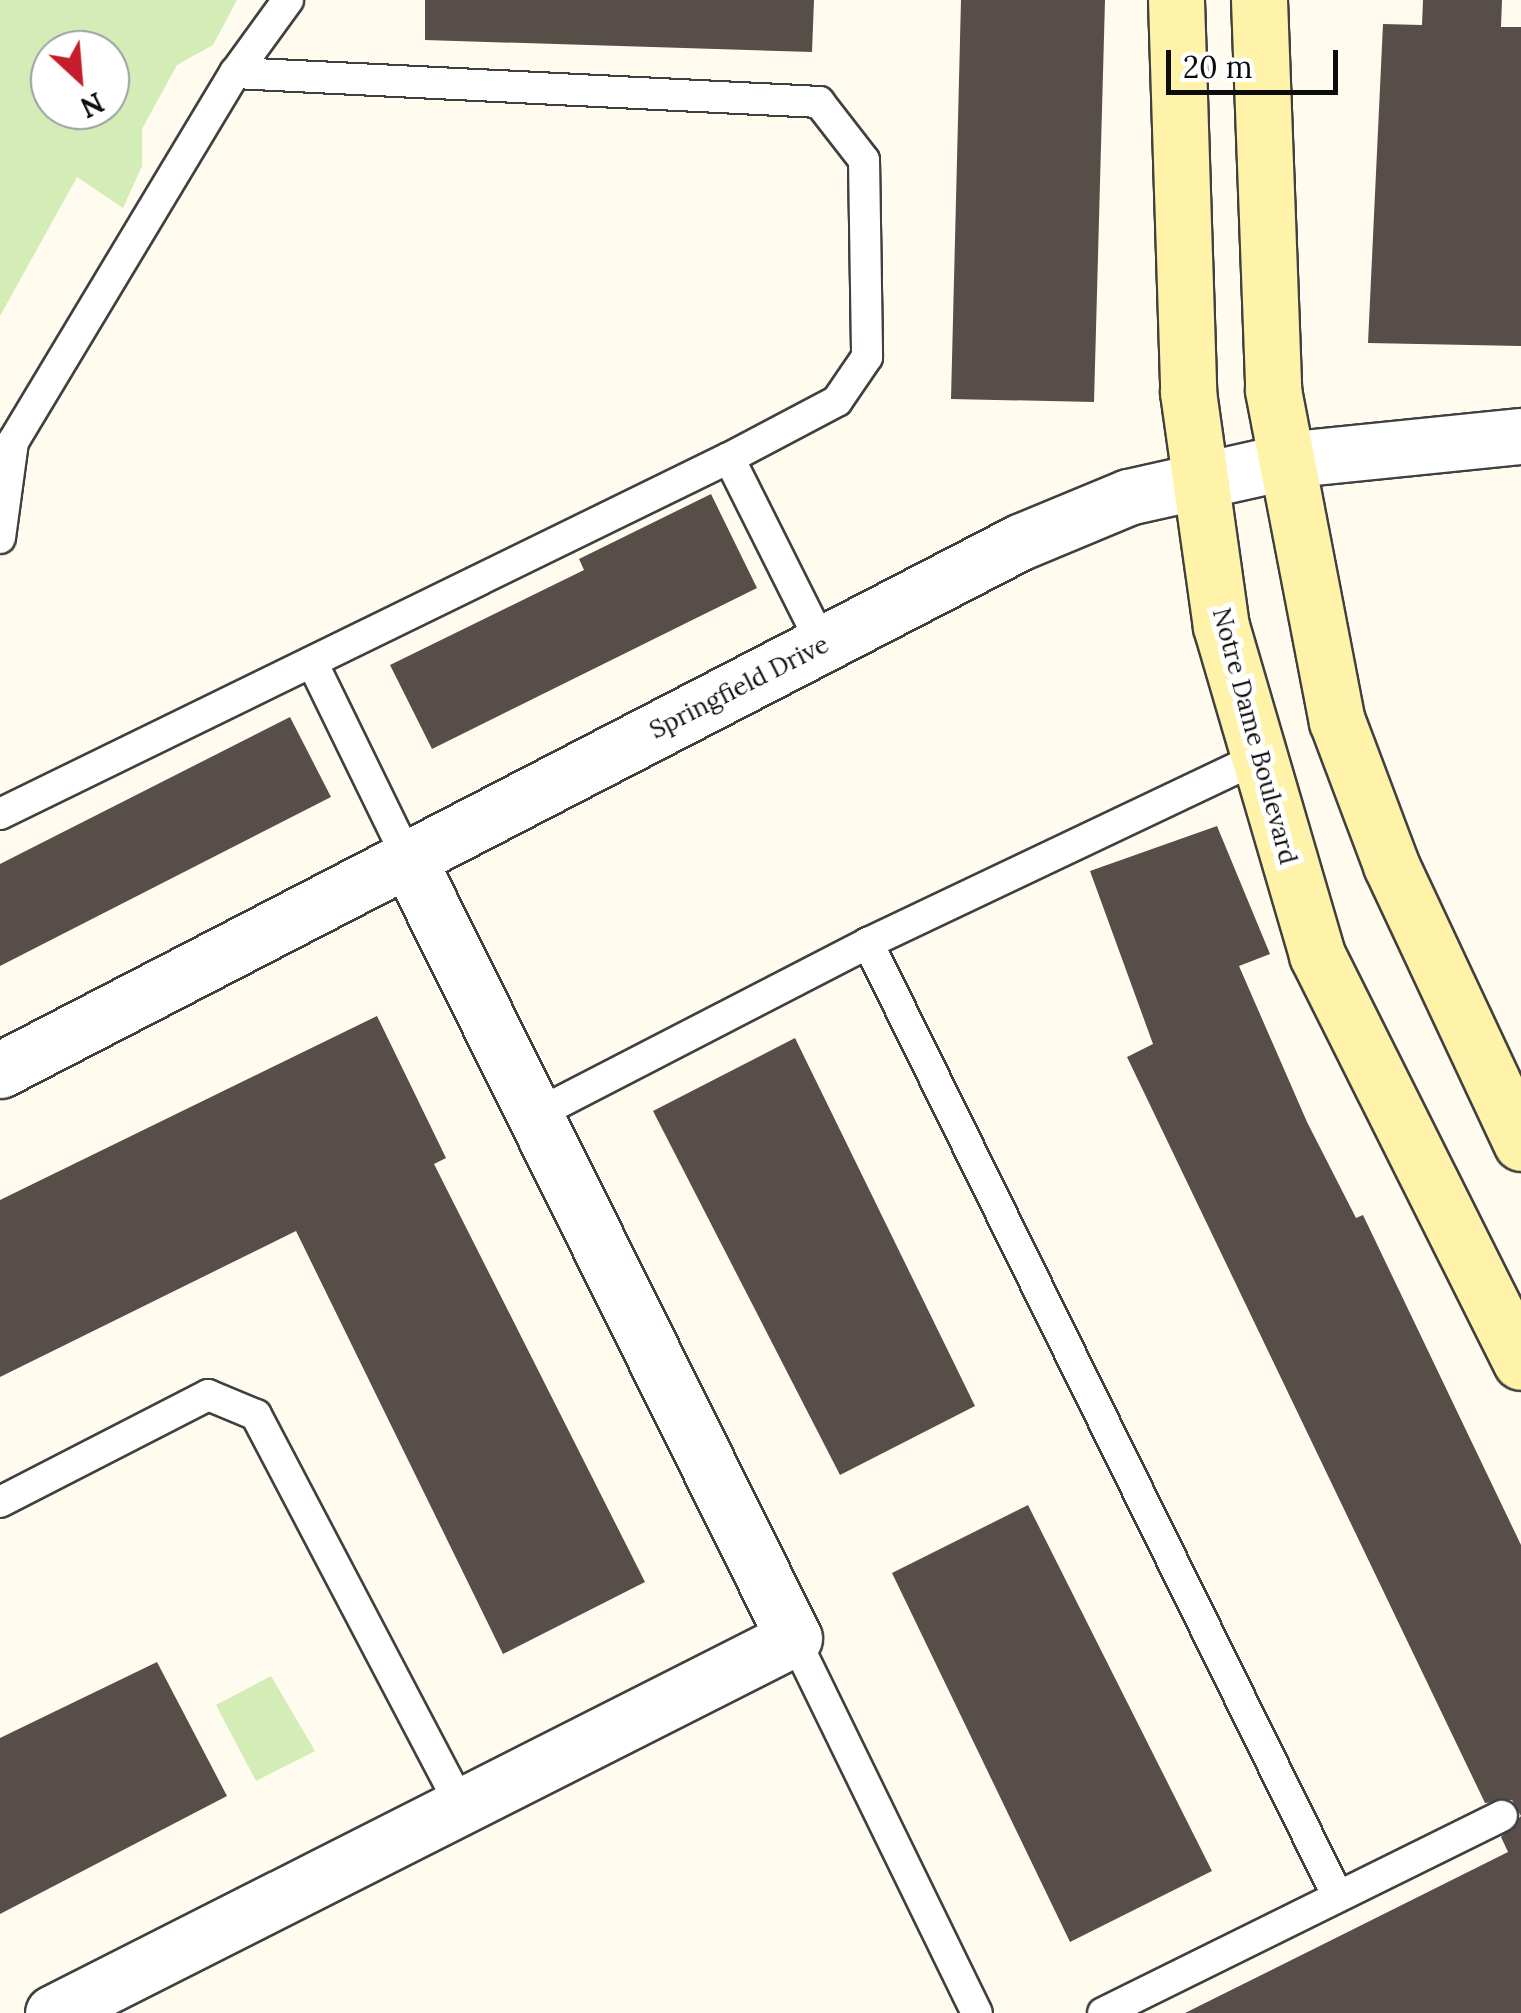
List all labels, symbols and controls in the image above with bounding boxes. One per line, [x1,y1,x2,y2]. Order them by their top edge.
north arrow [30,30,130,130]
scale bar [1171,30,1344,92]
text: 20 m [1183,48,1252,86]
text: N [75,84,110,126]
street label: Notre Dame Boulevard [1206,605,1304,867]
street label: Springfield Drive [645,629,833,745]

